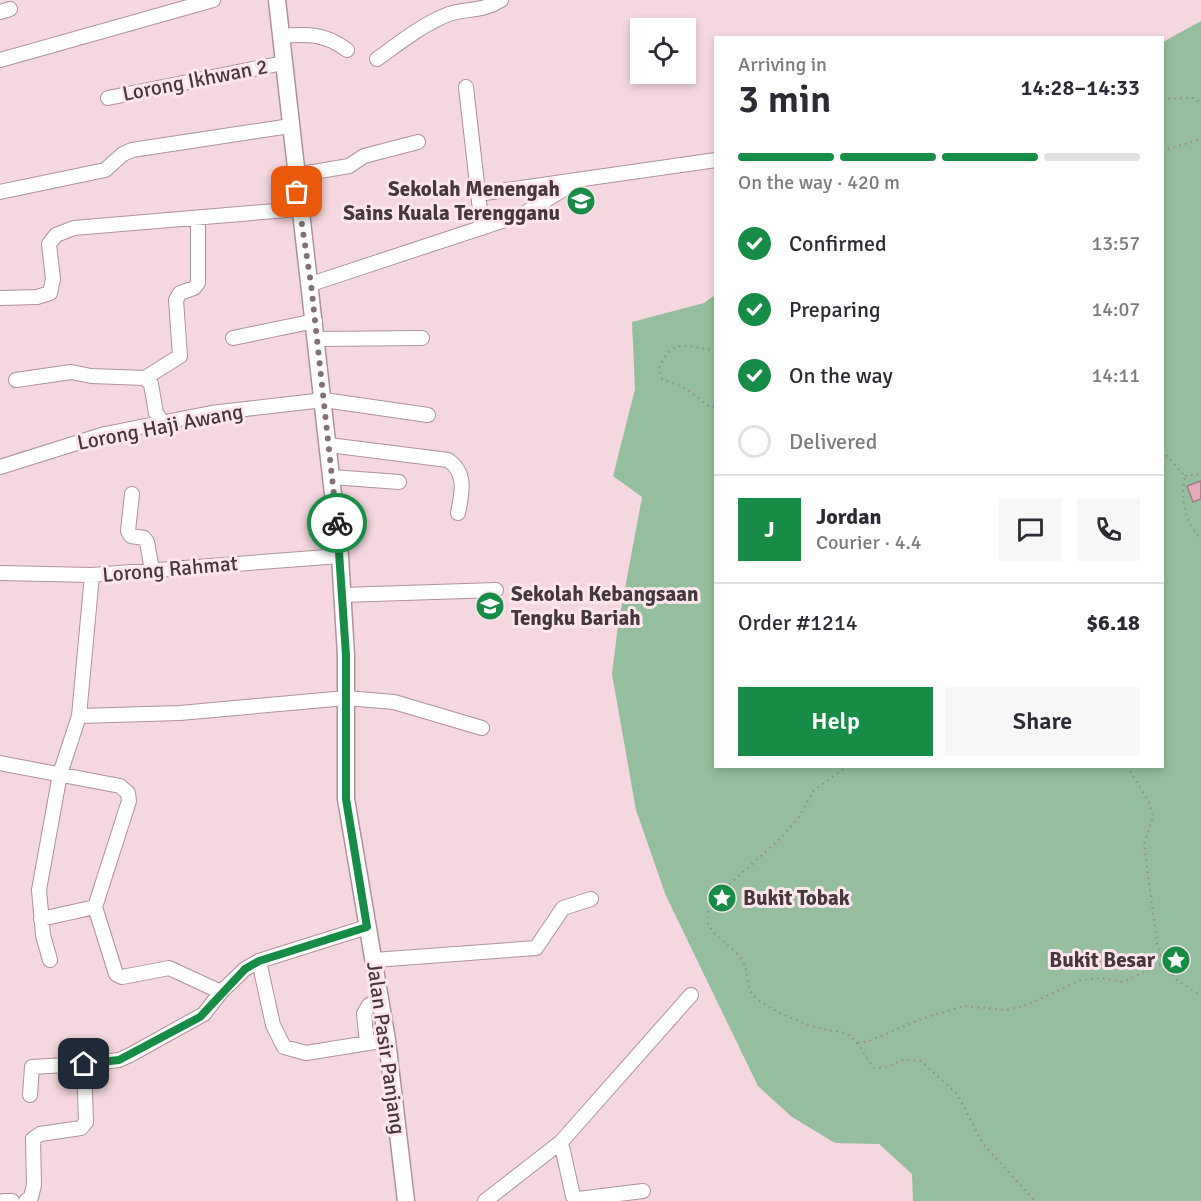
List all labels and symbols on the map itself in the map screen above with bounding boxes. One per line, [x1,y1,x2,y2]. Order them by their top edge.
street label: Lorong Ikhwan 2 [120,53,270,107]
pin [271,166,322,217]
place label: Sekolah Menengah Sains Kuala Terengganu [343,176,560,226]
school or university icon: Sekolah Menengah Sains Kuala Terengganu [565,185,597,217]
street label: Lorong Haji Awang [75,398,245,456]
courier [307,493,367,553]
street label: Lorong Rahmat [101,550,239,588]
place label: Sekolah Kebangsaan Tengku Bariah [511,581,698,631]
school or university icon: Sekolah Kebangsaan Tengku Bariah [474,590,506,622]
place icon: Bukit Tobak [706,882,738,914]
place label: Bukit Tobak [743,885,850,911]
place icon: Bukit Besar [1160,944,1192,976]
place label: Bukit Besar [1049,947,1156,973]
street label: Jalan Pasir Panjang [361,960,411,1136]
pin [58,1038,109,1089]

